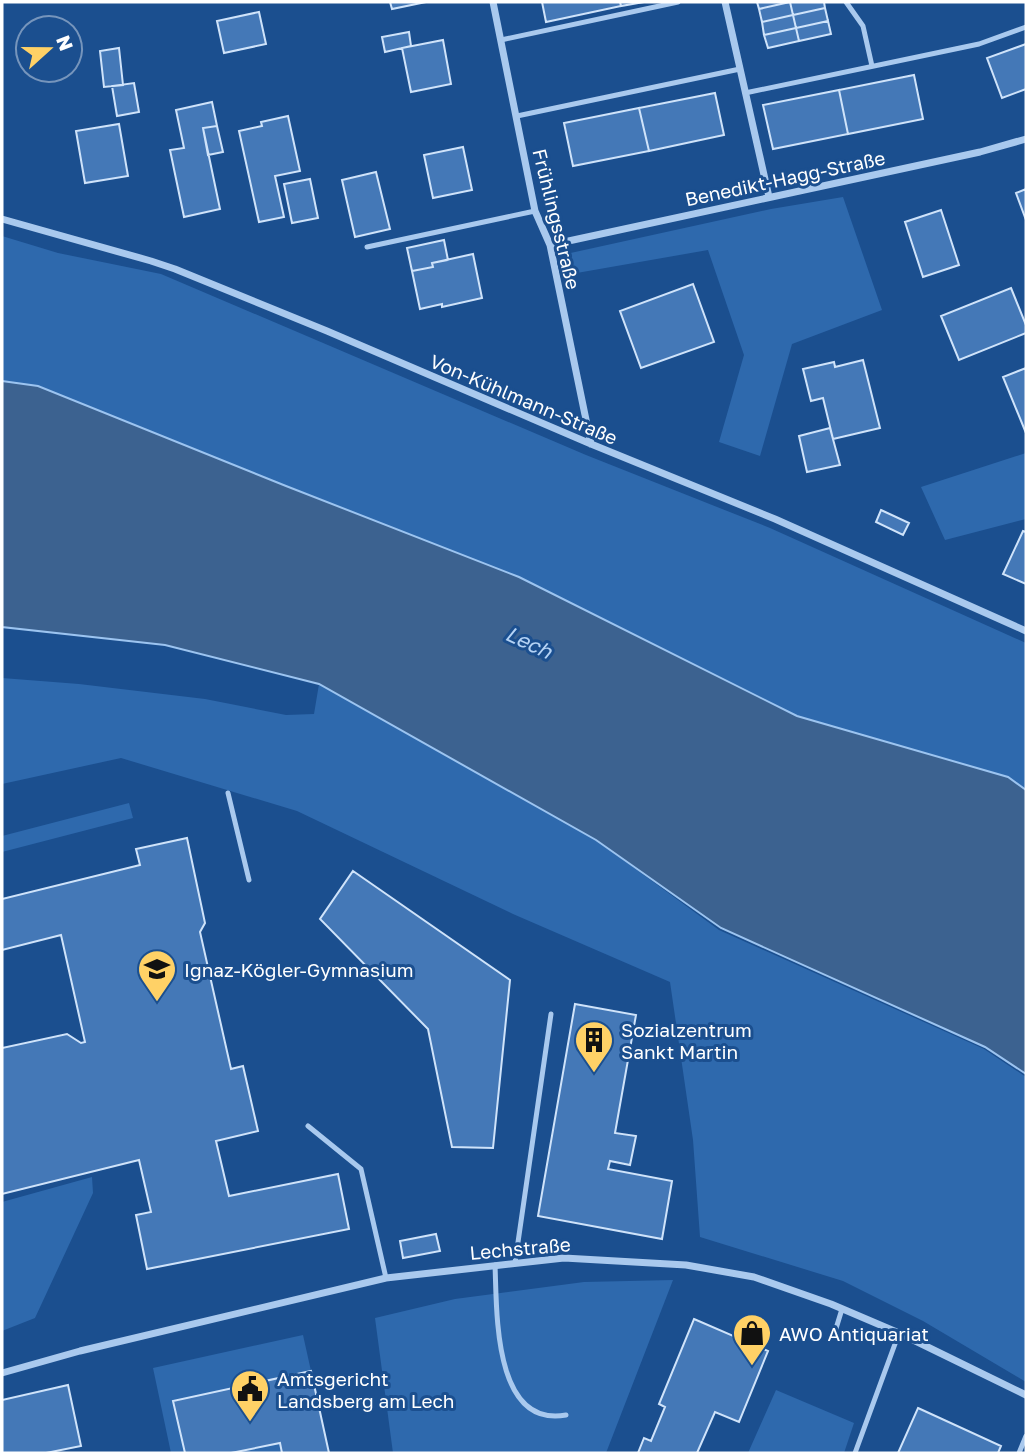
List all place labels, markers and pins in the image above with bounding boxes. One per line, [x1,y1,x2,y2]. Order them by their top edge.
school or university icon: Ignaz-Kögler-Gymnasium [136,948,178,1003]
place label: Ignaz-Kögler-Gymnasium [184,958,414,981]
place label: Sozialzentrum Sankt Martin [621,1018,752,1063]
building icon: Sozialzentrum Sankt Martin [573,1019,615,1074]
shop icon: AWO Antiquariat [731,1312,773,1367]
place label: AWO Antiquariat [779,1322,929,1345]
place label: Amtsgericht Landsberg am Lech [277,1367,455,1412]
public building icon: Amtsgericht Landsberg am Lech [229,1368,271,1423]

